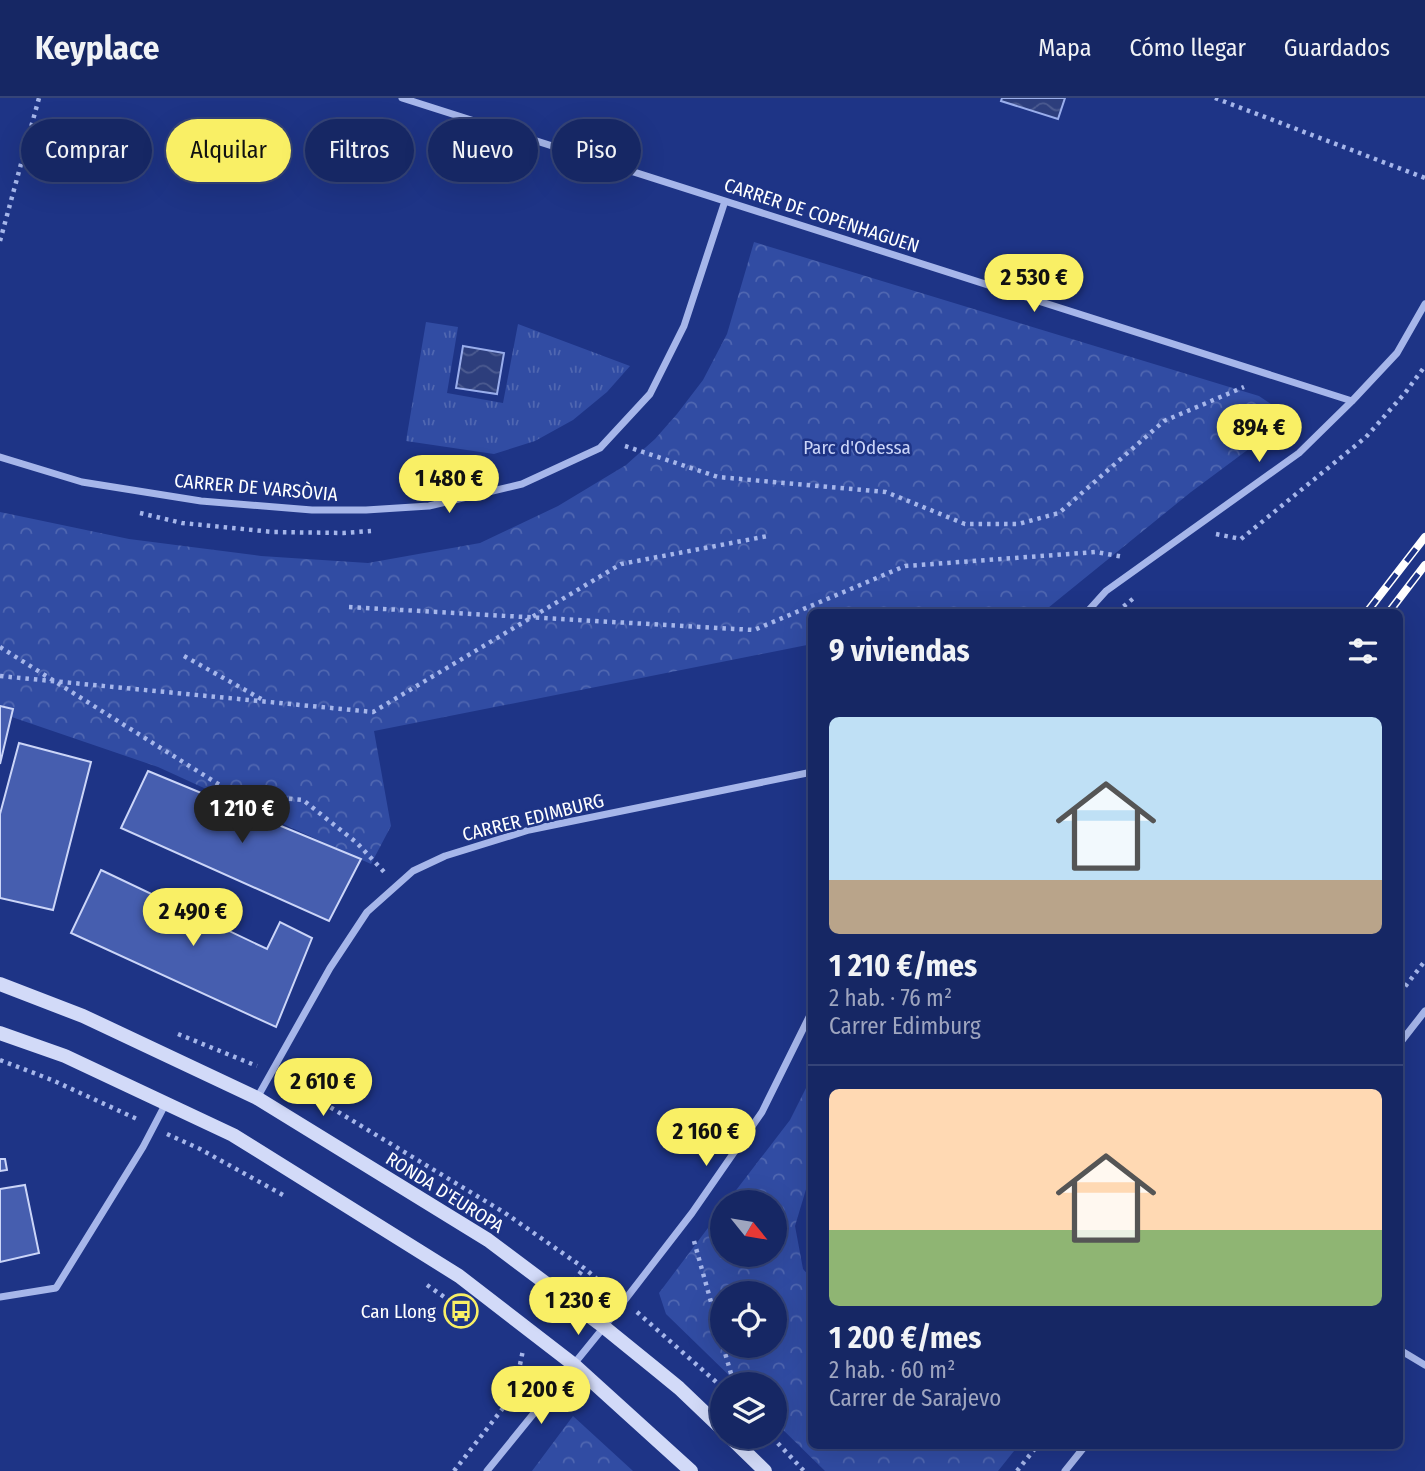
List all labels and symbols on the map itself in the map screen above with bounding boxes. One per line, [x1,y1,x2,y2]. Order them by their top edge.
street label: CARRER DE COPENHAGUEN [721,173,922,258]
pin: 2 530 € [969,254,1099,314]
pin: 894 € [1210,404,1308,464]
park label: Parc d'Odessa [803,436,911,459]
pin: 1 480 € [384,456,514,515]
street label: CARRER DE VARSÒVIA [173,469,339,506]
pin: 1 210 € [177,786,307,845]
street label: CARRER EDIMBURG [460,789,606,846]
pin: 2 490 € [128,888,258,948]
pin: 2 610 € [258,1058,388,1118]
pin: 2 160 € [641,1108,771,1168]
street label: RONDA D'EUROPA [381,1147,508,1238]
north arrow [710,1190,788,1267]
pin: 1 230 € [513,1278,643,1337]
bus stop icon: Can Llong [442,1292,480,1330]
place label: Can Llong [361,1300,436,1323]
pin: 1 200 € [476,1366,606,1426]

